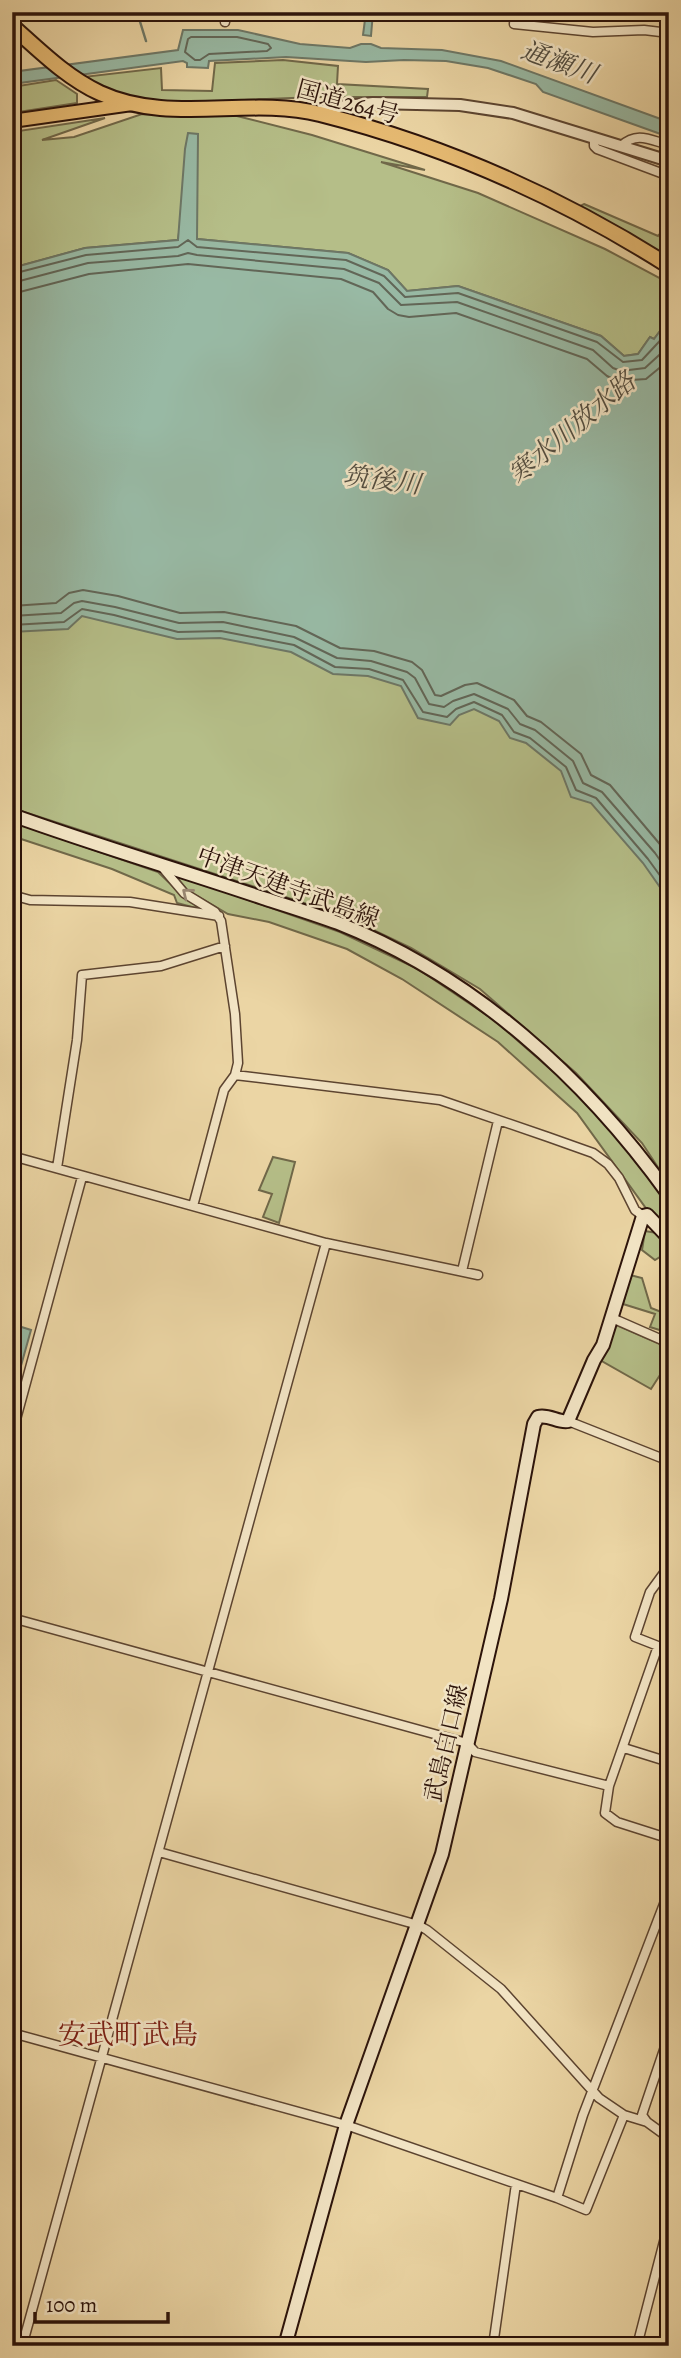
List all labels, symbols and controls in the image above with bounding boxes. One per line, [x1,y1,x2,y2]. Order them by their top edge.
water label: 通瀬川 [516,32,604,93]
street label: 国道264号 [293,73,403,131]
water label: 寒水川放水路 [501,363,645,492]
water label: 筑後川 [341,458,426,502]
street label: 中津天建寺武島線 [192,839,384,935]
one-way arrow [182,889,195,901]
street label: 武島白口線 [417,1681,475,1805]
district label: 安武町武島 [58,2016,198,2054]
scale bar [35,2281,168,2325]
text: 100 m [46,2291,97,2319]

